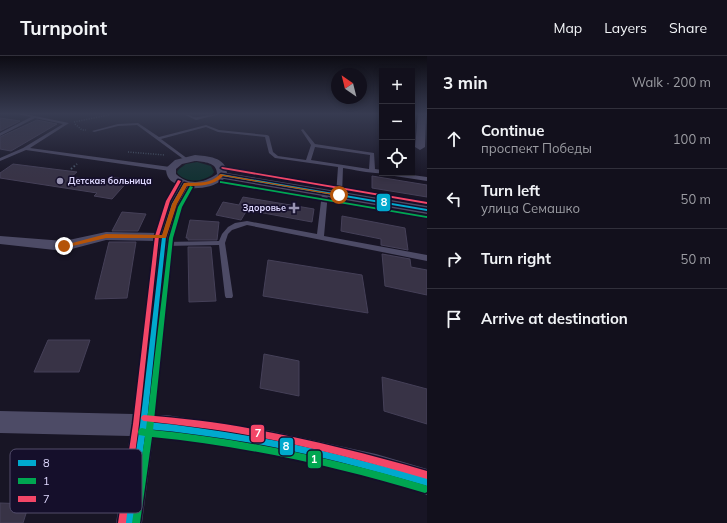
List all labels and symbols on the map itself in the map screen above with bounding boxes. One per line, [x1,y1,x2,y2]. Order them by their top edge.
north arrow [331,68,367,104]
place label: Детская больница [68,175,152,186]
marker: Детская больница [55,176,65,186]
route start [330,186,348,204]
line badge: 8 [376,193,391,212]
text: 8 [381,195,388,209]
place label: Здоровье [243,202,286,213]
marker: Здоровье [289,203,299,213]
route end [55,237,73,255]
line badge: 7 [250,424,265,443]
text: 7 [255,426,262,440]
line badge: 8 [279,437,294,456]
text: 8 [283,439,290,453]
legend [10,449,142,513]
line badge: 1 [307,450,322,469]
text: 1 [311,452,318,466]
text: 8 [43,456,50,470]
text: 1 [43,474,50,488]
text: 7 [43,492,50,506]

